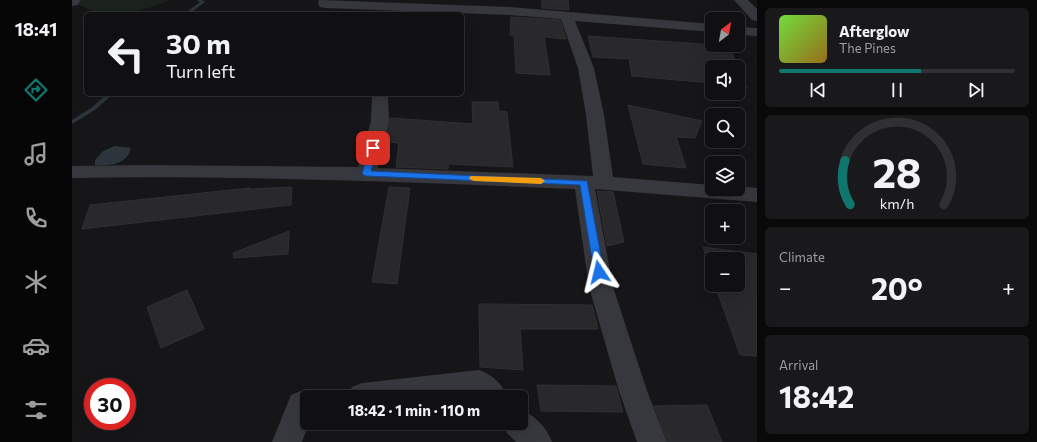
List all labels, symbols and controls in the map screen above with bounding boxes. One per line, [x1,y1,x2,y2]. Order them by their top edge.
north arrow [705,12,745,52]
map controls [705,12,745,292]
text: 18:41 [15,18,57,40]
text: Afterglow [839,22,909,40]
text: 30 m [166,26,231,60]
icon: left [100,28,152,80]
text: The Pines [839,40,896,56]
text: Turn left [166,60,235,82]
button: sound [705,60,745,100]
icon: directions [22,76,50,104]
icon: previous [807,79,829,101]
icon: pause [886,79,908,101]
icon: next [965,79,987,101]
button: search [705,108,745,148]
pin [356,131,390,165]
icon: arrive [362,137,384,159]
icon: music [22,140,50,168]
text: 28 [872,146,922,197]
button: layers [705,156,745,196]
text: km/h [880,194,914,212]
icon: phone [22,204,50,232]
button: + [705,204,745,244]
text: Climate [779,249,825,265]
position arrow [578,251,620,293]
button: − [705,252,745,292]
icon: climate [22,268,50,296]
text: 20° [871,269,923,306]
text: − [779,274,792,301]
text: + [1002,274,1015,301]
icon: car [22,332,50,360]
text: Arrival [779,357,818,373]
text: 18:42 [779,377,854,414]
speed limit sign: 30 [84,378,136,430]
icon: filters [22,396,50,424]
text: 18:42 · 1 min · 110 m [348,401,480,419]

